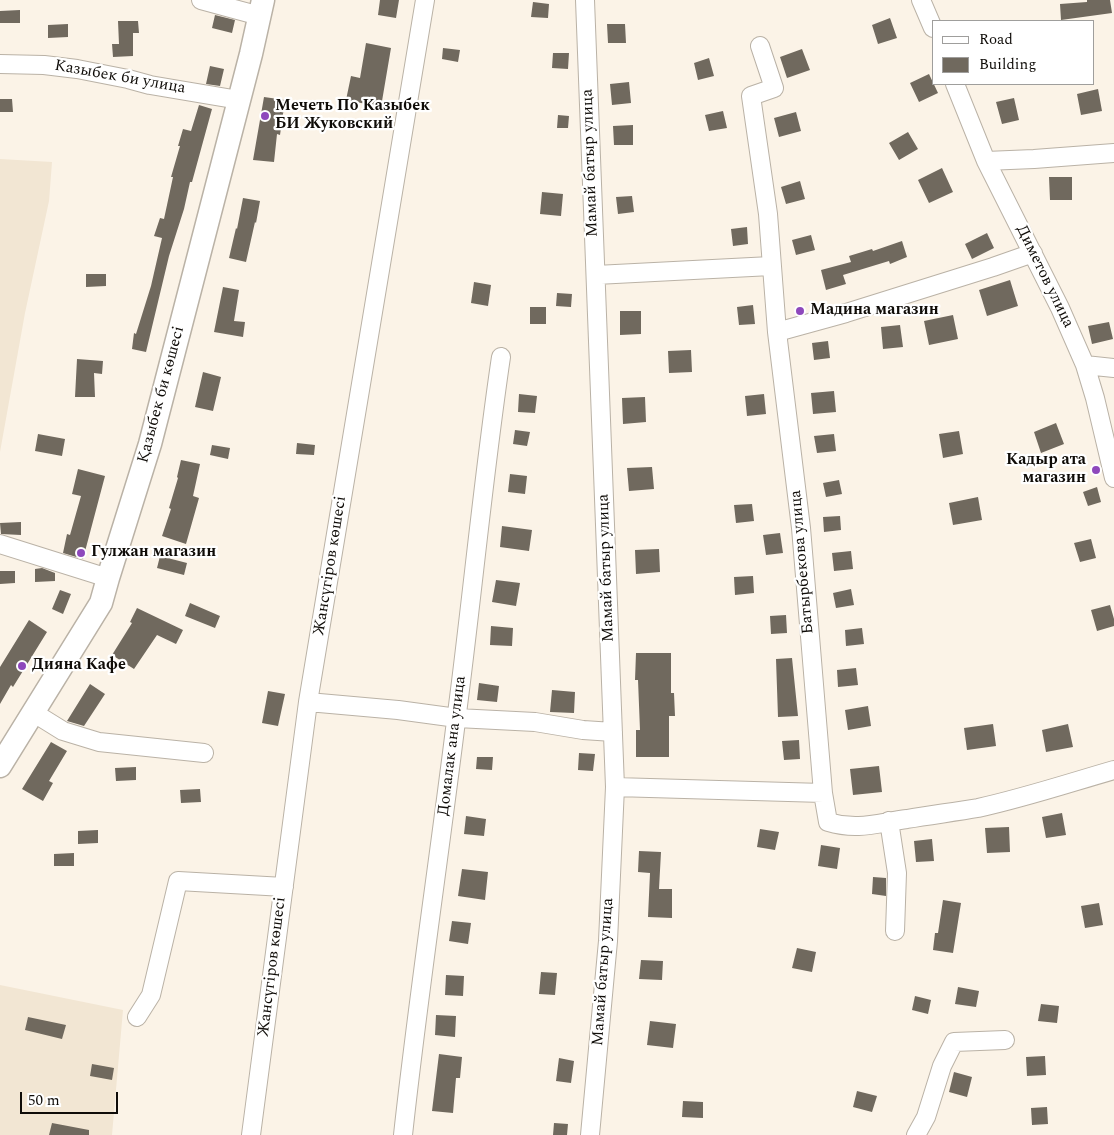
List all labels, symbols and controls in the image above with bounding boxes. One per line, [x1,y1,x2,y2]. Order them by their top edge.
legend [932,20,1094,85]
text: Road [979,28,1013,51]
text: Building [979,53,1036,76]
street label: Казыбек би улица [53,57,187,99]
street label: Мамай батыр улица [579,89,603,237]
place label: Мечеть По Казыбек БИ Жуковский [275,97,430,135]
marker: Мечеть По Казыбек БИ Жуковский [259,110,271,122]
street label: Диметов улица [1011,223,1077,331]
place label: Мадина магазин [810,301,939,321]
marker: Мадина магазин [794,305,806,317]
street label: Қазыбек би көшесі [135,324,189,466]
place label: Кадыр ата магазин [1006,451,1086,489]
marker: Кадыр ата магазин [1090,464,1102,476]
street label: Батырбекова улица [787,489,819,635]
street label: Мамай батыр улица [595,494,619,642]
street label: Жансүгіров көшесі [310,495,352,637]
place label: Гулжан магазин [91,543,216,563]
marker: Гулжан магазин [75,547,87,559]
place label: Дияна Кафе [32,656,126,676]
marker: Дияна Кафе [16,660,28,672]
street label: Домалак ана улица [435,675,471,817]
street label: Жансүгіров көшесі [255,896,291,1038]
street label: Мамай батыр улица [589,897,619,1047]
scale bar [22,1082,120,1114]
text: 50 m [28,1089,60,1112]

